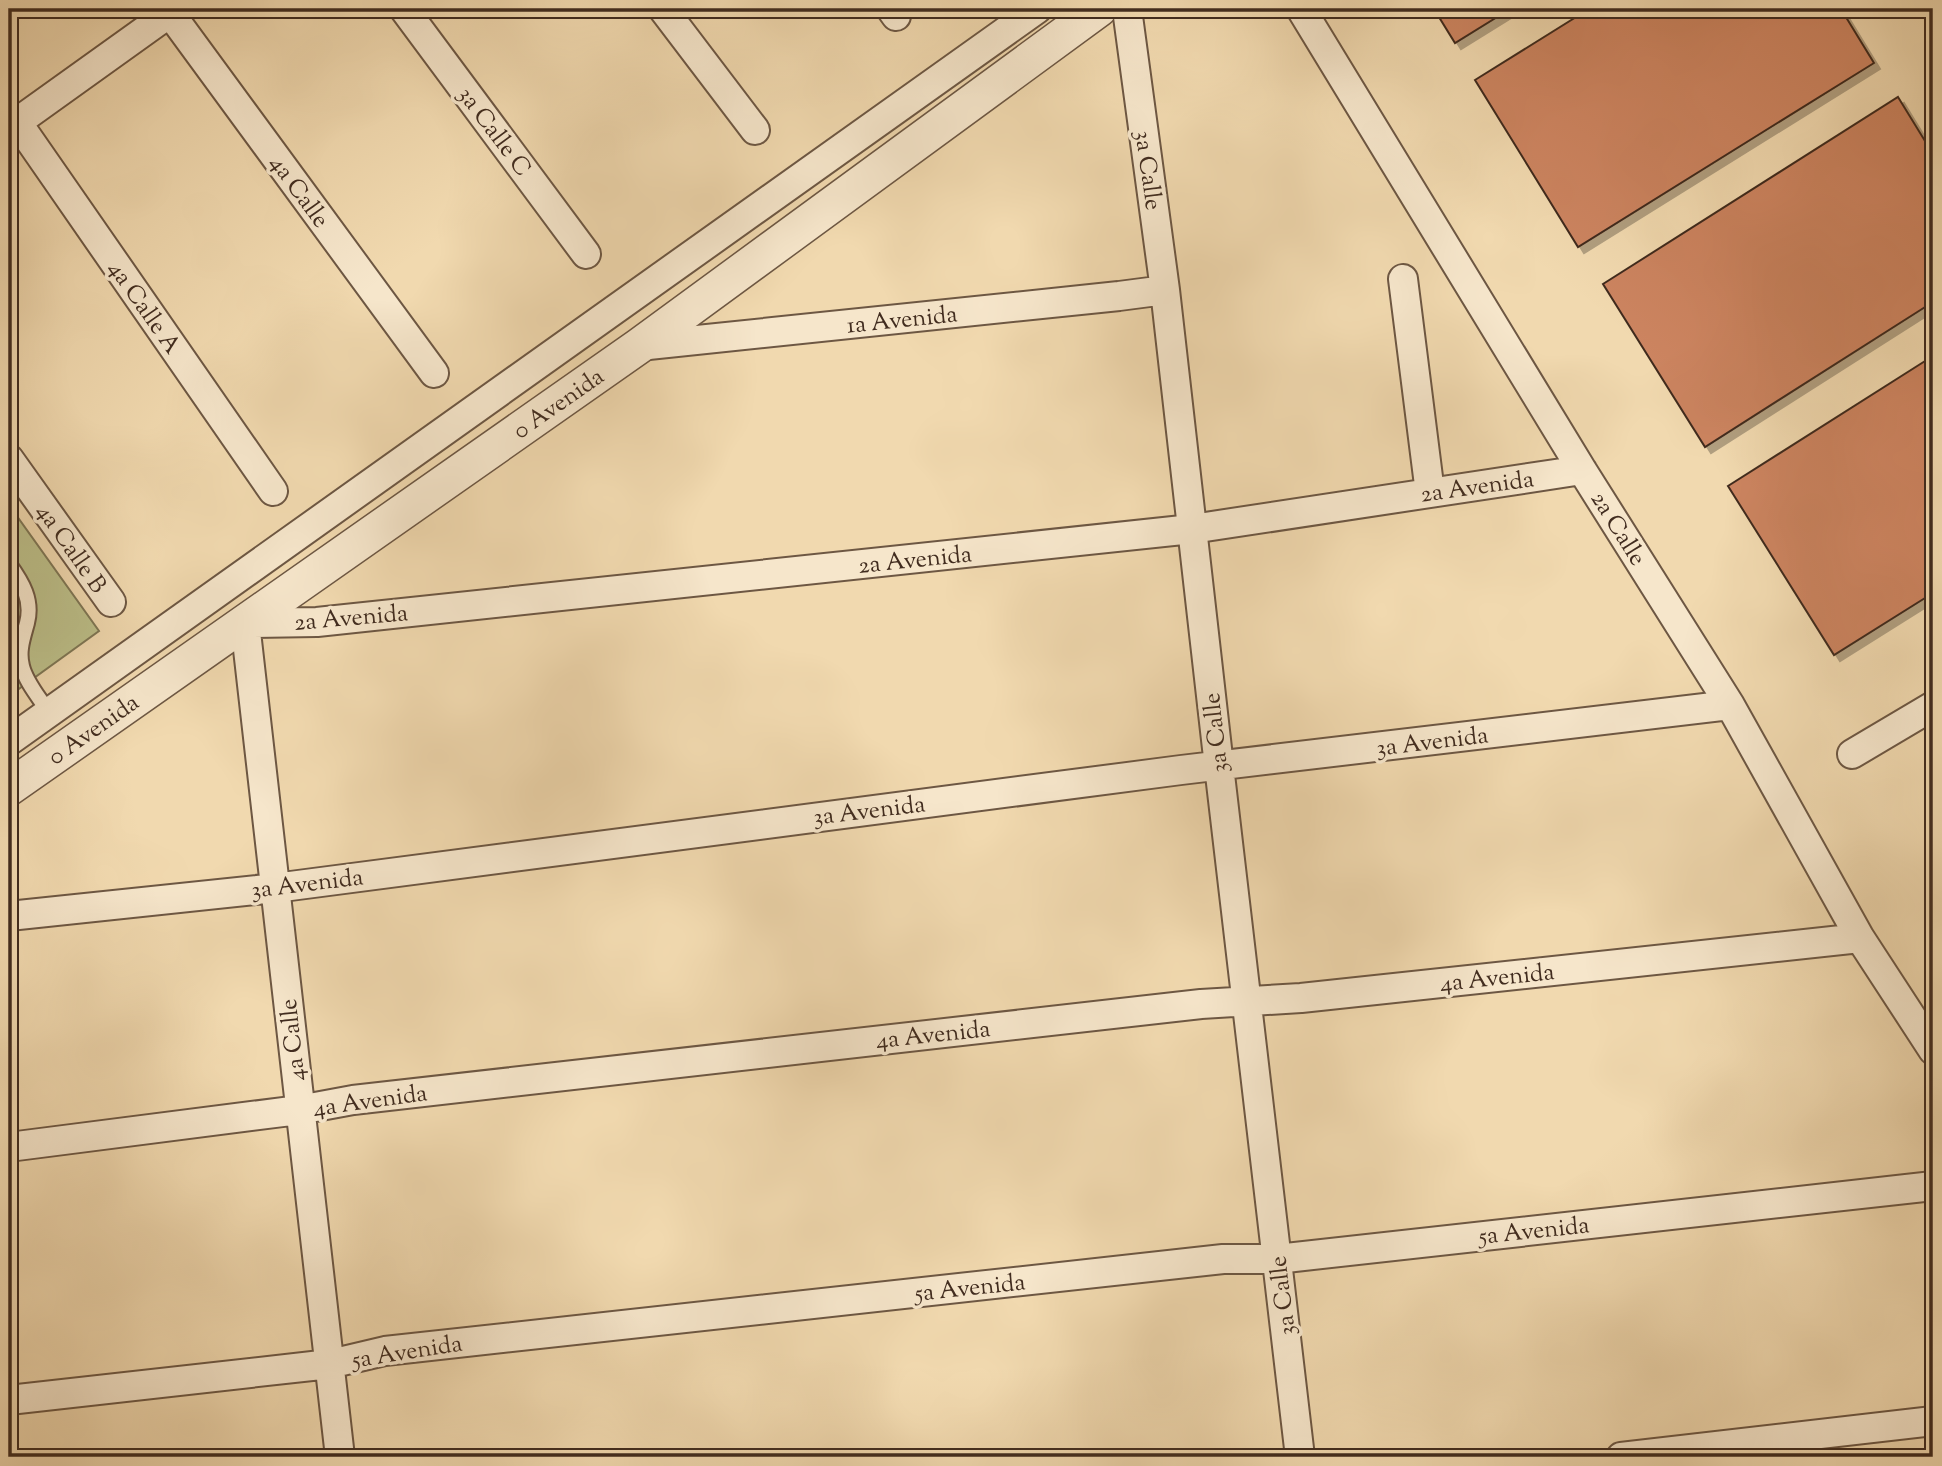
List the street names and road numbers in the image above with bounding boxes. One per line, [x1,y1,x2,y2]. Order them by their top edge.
street label: 3a Calle C [448,80,539,184]
street label: 3a Calle [1125,128,1169,212]
street label: 4a Calle [260,149,336,236]
street label: 4a Calle A [99,254,188,362]
street label: 1a Avenida [845,298,959,344]
street label: 0 Avenida [507,361,612,449]
street label: 2a Avenida [1418,463,1536,513]
street label: 2a Calle [1581,485,1653,573]
street label: 4a Calle B [27,497,114,601]
street label: 2a Avenida [857,538,974,584]
street label: 2a Avenida [293,597,410,641]
street label: 0 Avenida [42,687,147,775]
street label: 3a Calle [1196,691,1238,774]
street label: 3a Avenida [1374,719,1490,767]
street label: 3a Avenida [811,788,927,836]
street label: 3a Avenida [249,861,365,909]
street label: 4a Avenida [1438,956,1556,1002]
street label: 4a Calle [273,997,315,1083]
street label: 4a Avenida [874,1013,992,1059]
street label: 4a Avenida [311,1077,430,1127]
street label: 5a Avenida [1475,1209,1591,1255]
street label: 3a Calle [1262,1254,1306,1338]
street label: 5a Avenida [911,1266,1027,1312]
street label: 5a Avenida [348,1327,465,1379]

